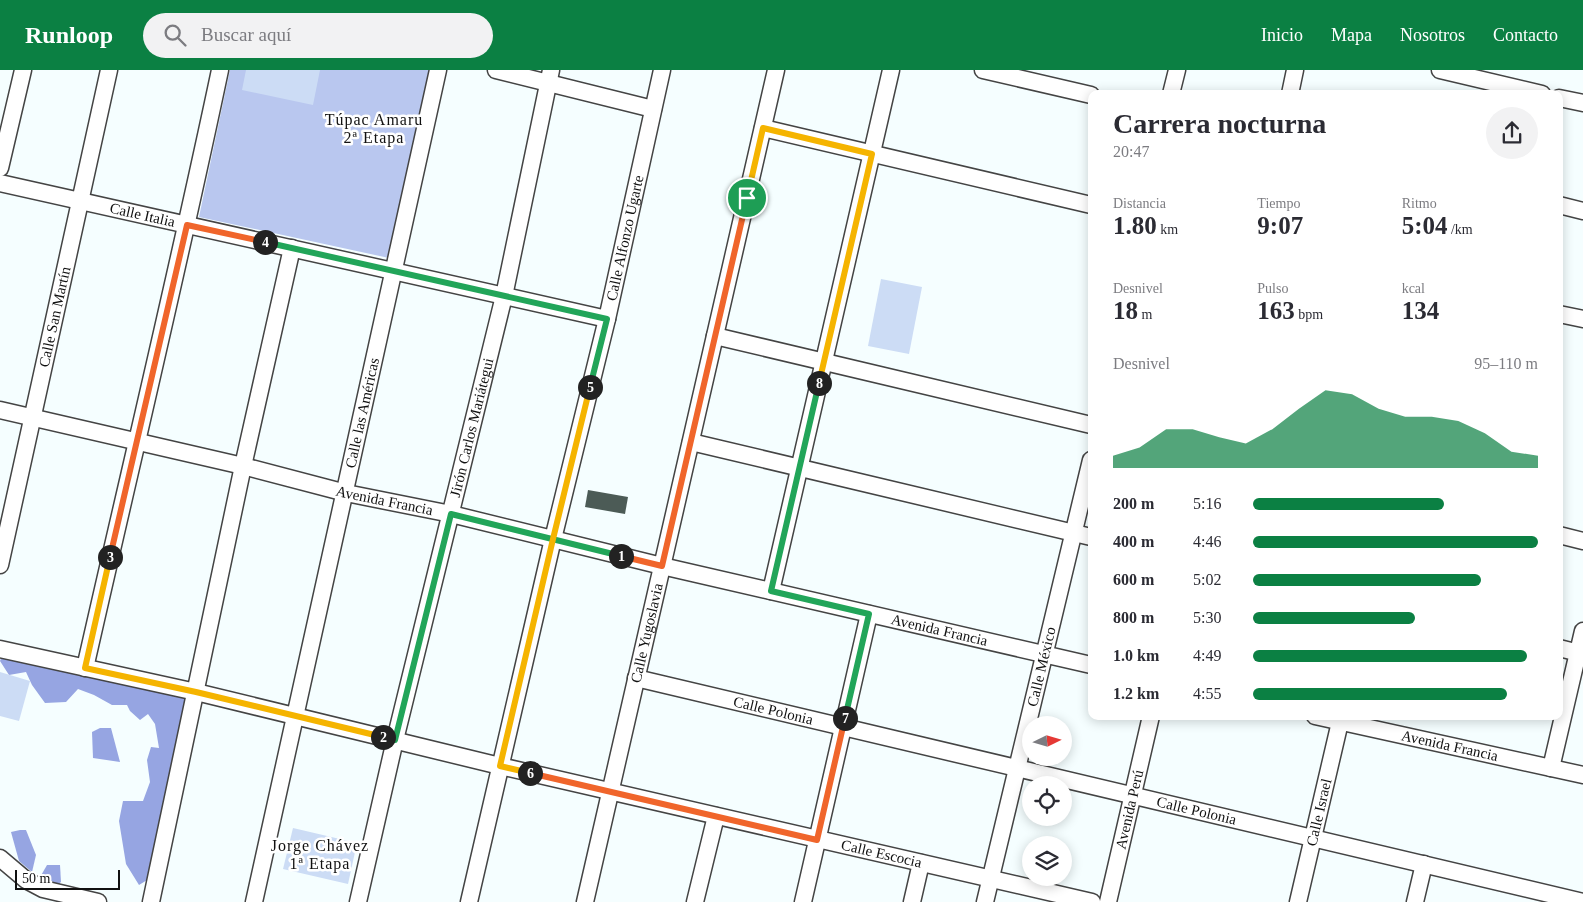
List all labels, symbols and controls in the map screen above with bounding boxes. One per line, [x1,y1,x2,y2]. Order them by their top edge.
search box [143,13,493,58]
icon: search [161,21,189,49]
text: Runloop [25,22,113,48]
text: Buscar aquí [201,24,291,45]
text: Inicio [1261,25,1303,45]
text: Mapa [1331,25,1372,45]
text: Nosotros [1400,25,1465,45]
text: Contacto [1493,25,1558,45]
button: share [1486,107,1538,159]
text: Carrera nocturna [1113,108,1326,139]
district label: Túpac Amaru 2ª Etapa [325,111,423,147]
text: 20:47 [1113,143,1149,160]
street label: Calle Alfonzo Ugarte [603,173,647,303]
pin [726,177,768,219]
icon: arrive [733,184,761,212]
text: Distancia [1113,196,1166,211]
text: Tiempo [1257,196,1300,211]
text: Ritmo [1402,196,1437,211]
street label: Calle Italia [108,200,177,230]
text: 1.80 [1113,212,1157,239]
text: 9:07 [1257,212,1303,239]
text: 5:04 [1402,212,1447,239]
text: km [1157,222,1178,237]
text: /km [1447,222,1473,237]
pin: 4 [252,230,278,254]
text: 4 [262,235,269,250]
street label: Calle San Martín [36,265,74,369]
text: Desnivel [1113,281,1163,296]
text: Pulso [1257,281,1288,296]
text: kcal [1402,281,1425,296]
text: 18 [1113,297,1138,324]
text: 163 [1257,297,1295,324]
text: 134 [1402,297,1439,324]
text: m [1138,307,1152,322]
text: bpm [1295,307,1323,322]
text: Desnivel [1113,355,1170,372]
text: 95–110 m [1474,355,1538,372]
street label: Calle las Américas [342,356,382,470]
street label: Jirón Carlos Mariátegui [447,356,496,499]
pin: 8 [806,370,832,396]
pin: 5 [578,374,602,400]
text: 8 [816,376,823,391]
text: 5 [587,380,594,395]
street label: Avenida Francia [334,483,435,518]
text: 200 m [1113,495,1154,512]
text: 5:16 [1193,495,1221,512]
text: 400 m [1113,533,1154,550]
text: 4:46 [1193,533,1221,550]
pin: 3 [98,544,122,570]
pin: 1 [608,544,634,568]
text: 1 [618,549,625,564]
text: 3 [107,550,114,565]
text: 600 m [1113,571,1154,588]
text: 5:02 [1193,571,1221,588]
street label: Calle Yugoslavia [628,581,666,684]
text: 800 m [1113,609,1154,626]
text: 5:30 [1193,609,1221,626]
street label: Avenida Francia [890,611,990,649]
street label: Calle México [1024,625,1059,708]
text: 1.0 km [1113,647,1159,664]
text: 4:49 [1193,647,1221,664]
text: 1.2 km [1113,685,1159,702]
text: 4:55 [1193,685,1221,702]
street label: Calle Polonia [732,693,815,728]
pin: 7 [832,706,858,730]
text: 7 [842,711,849,726]
north arrow [1022,716,1072,766]
map controls [1022,716,1072,886]
pin: 2 [370,724,396,750]
street label: Avenida Francia [1400,727,1500,764]
text: 2 [380,730,387,745]
pin: 6 [518,760,542,786]
text: 6 [527,766,534,781]
street label: Avenida Perú [1112,768,1146,851]
button: locate [1022,776,1072,826]
street label: Calle Israel [1303,777,1335,848]
street label: Calle Polonia [1155,793,1238,828]
button: layers [1022,836,1072,886]
district label: Jorge Chávez 1ª Etapa [271,837,369,873]
street label: Calle Escocia [840,837,924,871]
scale bar [15,867,120,890]
text: 50 m [22,871,50,886]

